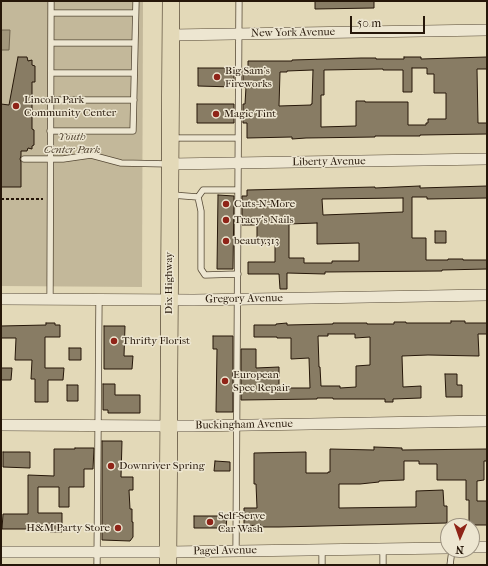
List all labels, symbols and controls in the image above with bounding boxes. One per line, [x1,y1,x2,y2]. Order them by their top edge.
scale bar [352,8,427,34]
text: 50 m [357,16,381,30]
street label: New York Avenue [251,26,335,40]
place label: Big Sam's Fireworks [225,64,272,90]
marker: Big Sam's Fireworks [212,72,222,82]
place label: Lincoln Park Community Center [24,93,116,119]
marker: Lincoln Park Community Center [11,101,21,111]
place label: Magic Tint [224,107,276,121]
marker: Magic Tint [211,109,221,119]
park label: Youth Center Park [44,130,100,156]
street label: Liberty Avenue [292,155,366,169]
place label: Cuts-N-More [234,197,295,211]
marker: Cuts-N-More [221,199,231,209]
place label: Tracy's Nails [234,213,294,227]
marker: Tracy's Nails [221,215,231,225]
place label: beauty313 [234,234,279,248]
marker: beauty313 [221,236,231,246]
street label: Dix Highway [162,252,176,314]
street label: Gregory Avenue [205,292,283,306]
place label: Thrifty Florist [122,334,190,348]
marker: Thrifty Florist [109,336,119,346]
place label: European Spec Repair [233,368,290,394]
marker: European Spec Repair [220,376,230,386]
street label: Buckingham Avenue [195,418,293,432]
place label: Downriver Spring [119,459,205,473]
marker: Downriver Spring [106,461,116,471]
place label: Self-Serve Car Wash [218,509,265,535]
marker: Self-Serve Car Wash [205,517,215,527]
north arrow [440,518,480,558]
place label: H&M Party Store [26,521,110,535]
marker: H&M Party Store [113,523,123,533]
text: N [455,543,464,556]
street label: Pagel Avenue [193,544,257,558]

